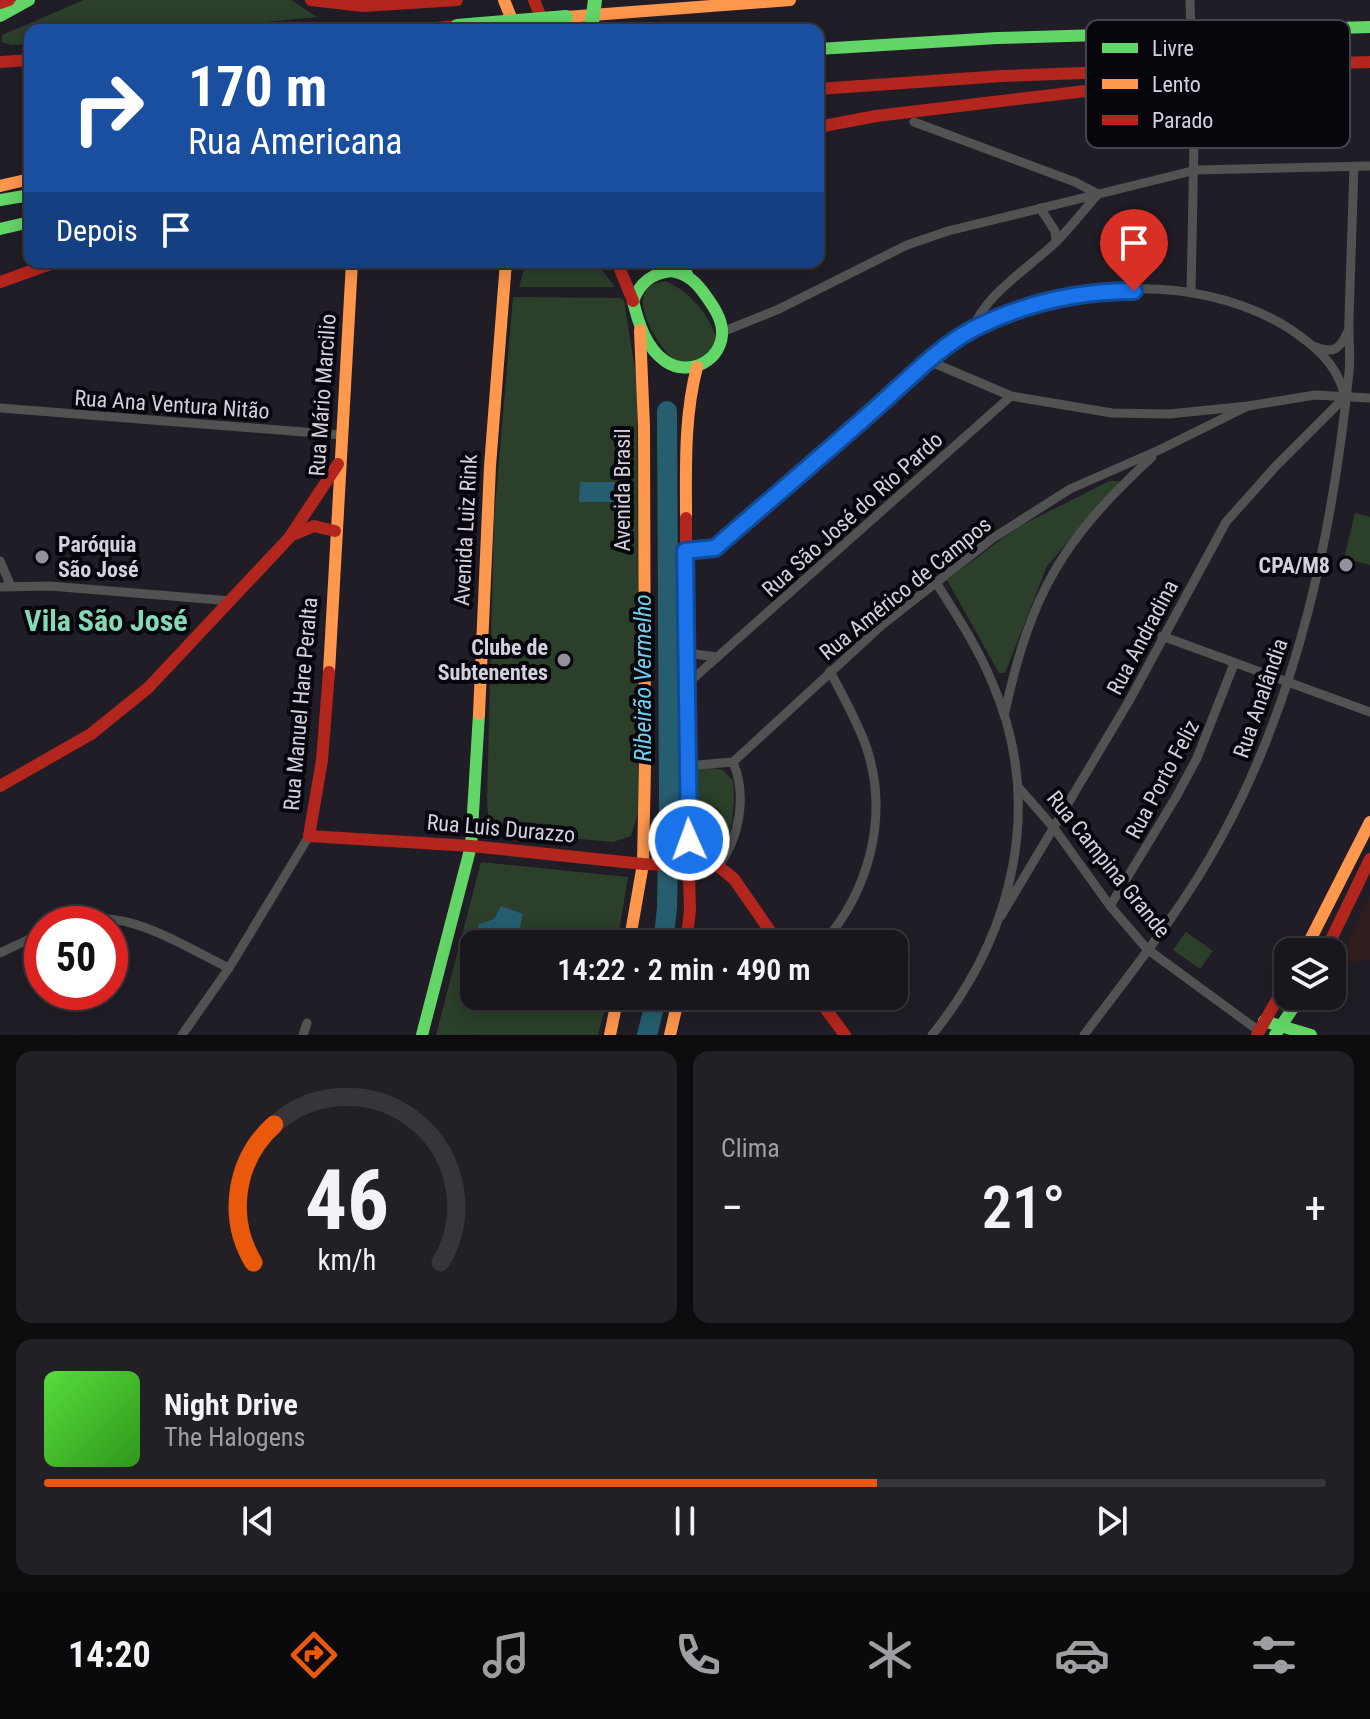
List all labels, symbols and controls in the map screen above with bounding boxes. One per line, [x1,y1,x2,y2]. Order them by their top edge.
legend [1086,20,1350,148]
text: Livre [1152,36,1194,61]
text: 170 m [188,54,327,120]
icon: right [56,56,160,160]
text: Lento [1152,72,1201,97]
text: Parado [1152,108,1213,133]
text: Rua Americana [188,121,403,163]
icon: arrive [154,208,198,252]
pin [1100,209,1168,291]
text: Depois [56,213,138,248]
icon: arrive [1112,221,1156,265]
street label: Rua Mário Marcilio [304,313,341,477]
street label: Rua Ana Ventura Nitão [74,385,270,424]
street label: Rua São José do Rio Pardo [757,427,948,602]
street label: Avenida Brasil [610,429,635,551]
street label: Avenida Luiz Rink [449,454,482,606]
street label: Rua Américo de Campos [815,512,996,665]
place label: Paróquia São José [58,532,139,582]
marker: Paróquia São José [33,548,51,566]
place label: CPA/M8 [1259,553,1330,578]
marker: CPA/M8 [1337,556,1355,574]
street label: Rua Andradina [1102,576,1183,699]
water label: Ribeirão Vermelho [629,594,657,762]
street label: Rua Manuel Hare Peralta [279,596,322,812]
district label: Vila São José [24,603,188,638]
place label: Clube de Subtenentes [438,635,548,685]
street label: Rua Analândia [1228,635,1293,761]
marker: Clube de Subtenentes [555,651,573,669]
street label: Rua Porto Feliz [1121,716,1204,843]
street label: Rua Campina Grande [1042,786,1175,943]
position arrow [647,798,731,882]
street label: Rua Luis Durazzo [426,810,576,847]
speed limit sign: 50 [24,906,128,1010]
map controls [1274,938,1346,1010]
button: layers [1274,938,1346,1010]
text: 14:22 · 2 min · 490 m [557,952,811,987]
text: Clima [721,1133,780,1163]
text: 46 [304,1152,389,1249]
text: 21° [982,1172,1065,1243]
text: − [721,1182,743,1234]
text: + [1304,1182,1326,1234]
text: km/h [317,1243,376,1277]
text: Night Drive [164,1387,298,1422]
text: The Halogens [164,1422,305,1452]
icon: previous [236,1499,280,1543]
icon: pause [663,1499,707,1543]
icon: next [1090,1499,1134,1543]
icon: directions [286,1627,342,1683]
icon: music [478,1627,534,1683]
icon: phone [670,1627,726,1683]
icon: climate [862,1627,918,1683]
icon: car [1054,1627,1110,1683]
icon: filters [1246,1627,1302,1683]
text: 14:20 [68,1634,151,1676]

